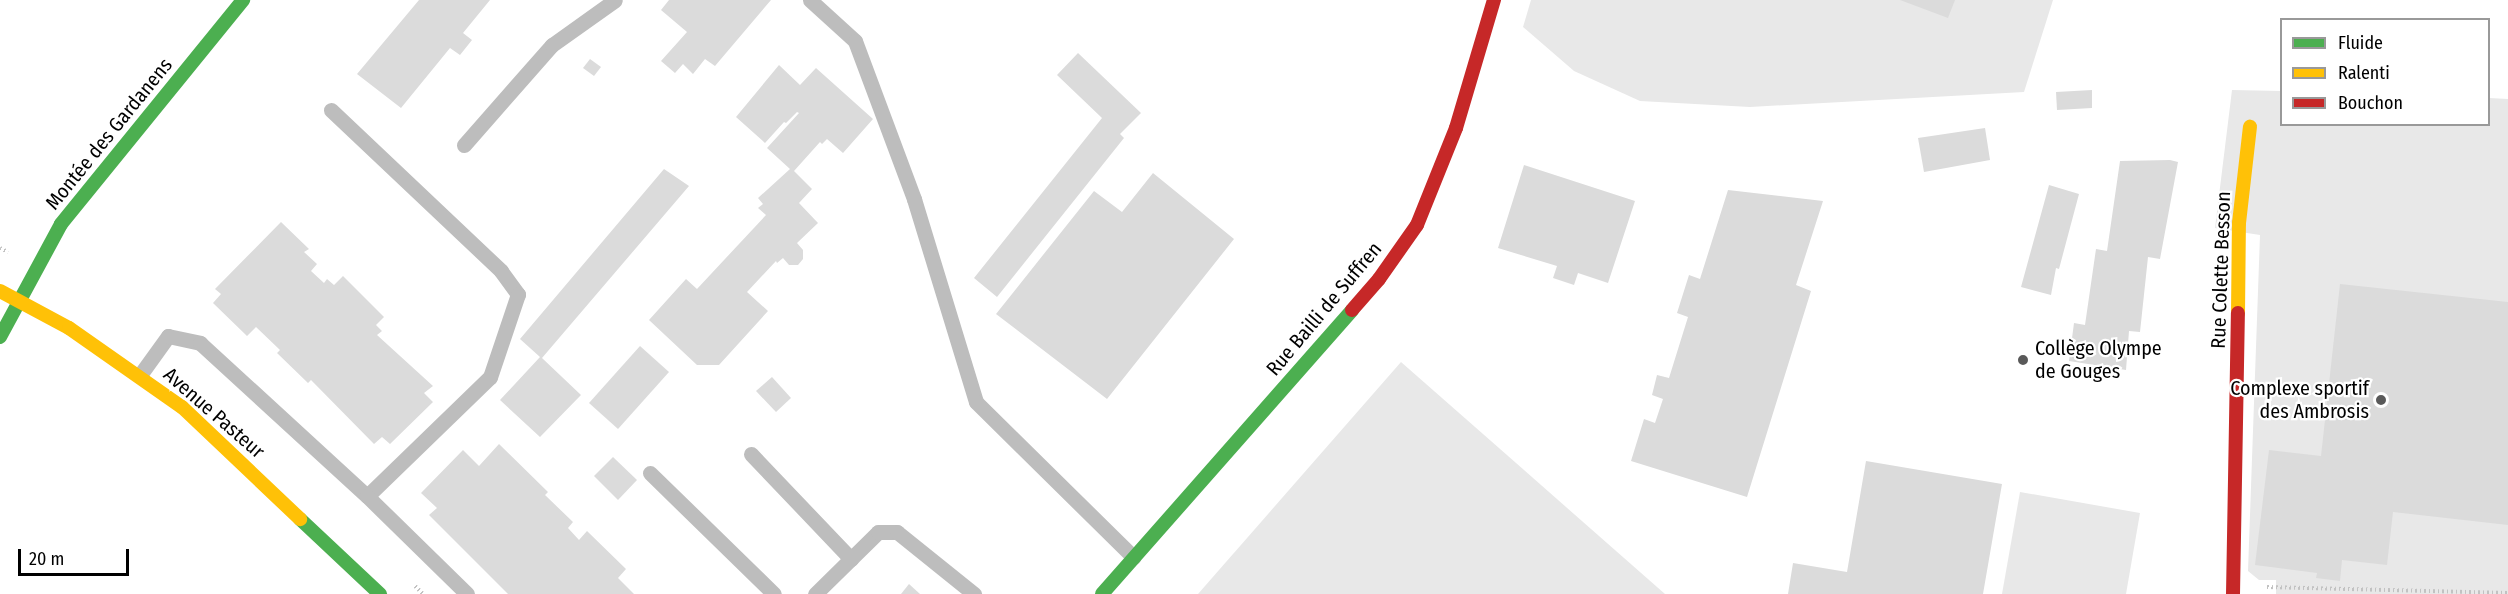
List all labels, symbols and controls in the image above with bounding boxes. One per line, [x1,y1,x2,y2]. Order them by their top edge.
legend [2280,18,2490,126]
text: Fluide [2338,32,2383,54]
street label: Montée des Gardanens [41,54,177,214]
text: Ralenti [2338,62,2390,84]
text: Bouchon [2338,92,2403,114]
street label: Rue Colette Besson [2206,191,2236,349]
street label: Rue Bailli de Suffren [1261,237,1387,381]
place label: Collège Olympe de Gouges [2035,336,2162,383]
marker: Collège Olympe de Gouges [2016,353,2030,367]
street label: Avenue Pasteur [159,363,269,463]
place label: Complexe sportif des Ambrosis [2230,376,2369,423]
marker: Complexe sportif des Ambrosis [2374,393,2388,407]
scale bar [21,537,132,575]
text: 20 m [29,548,64,570]

